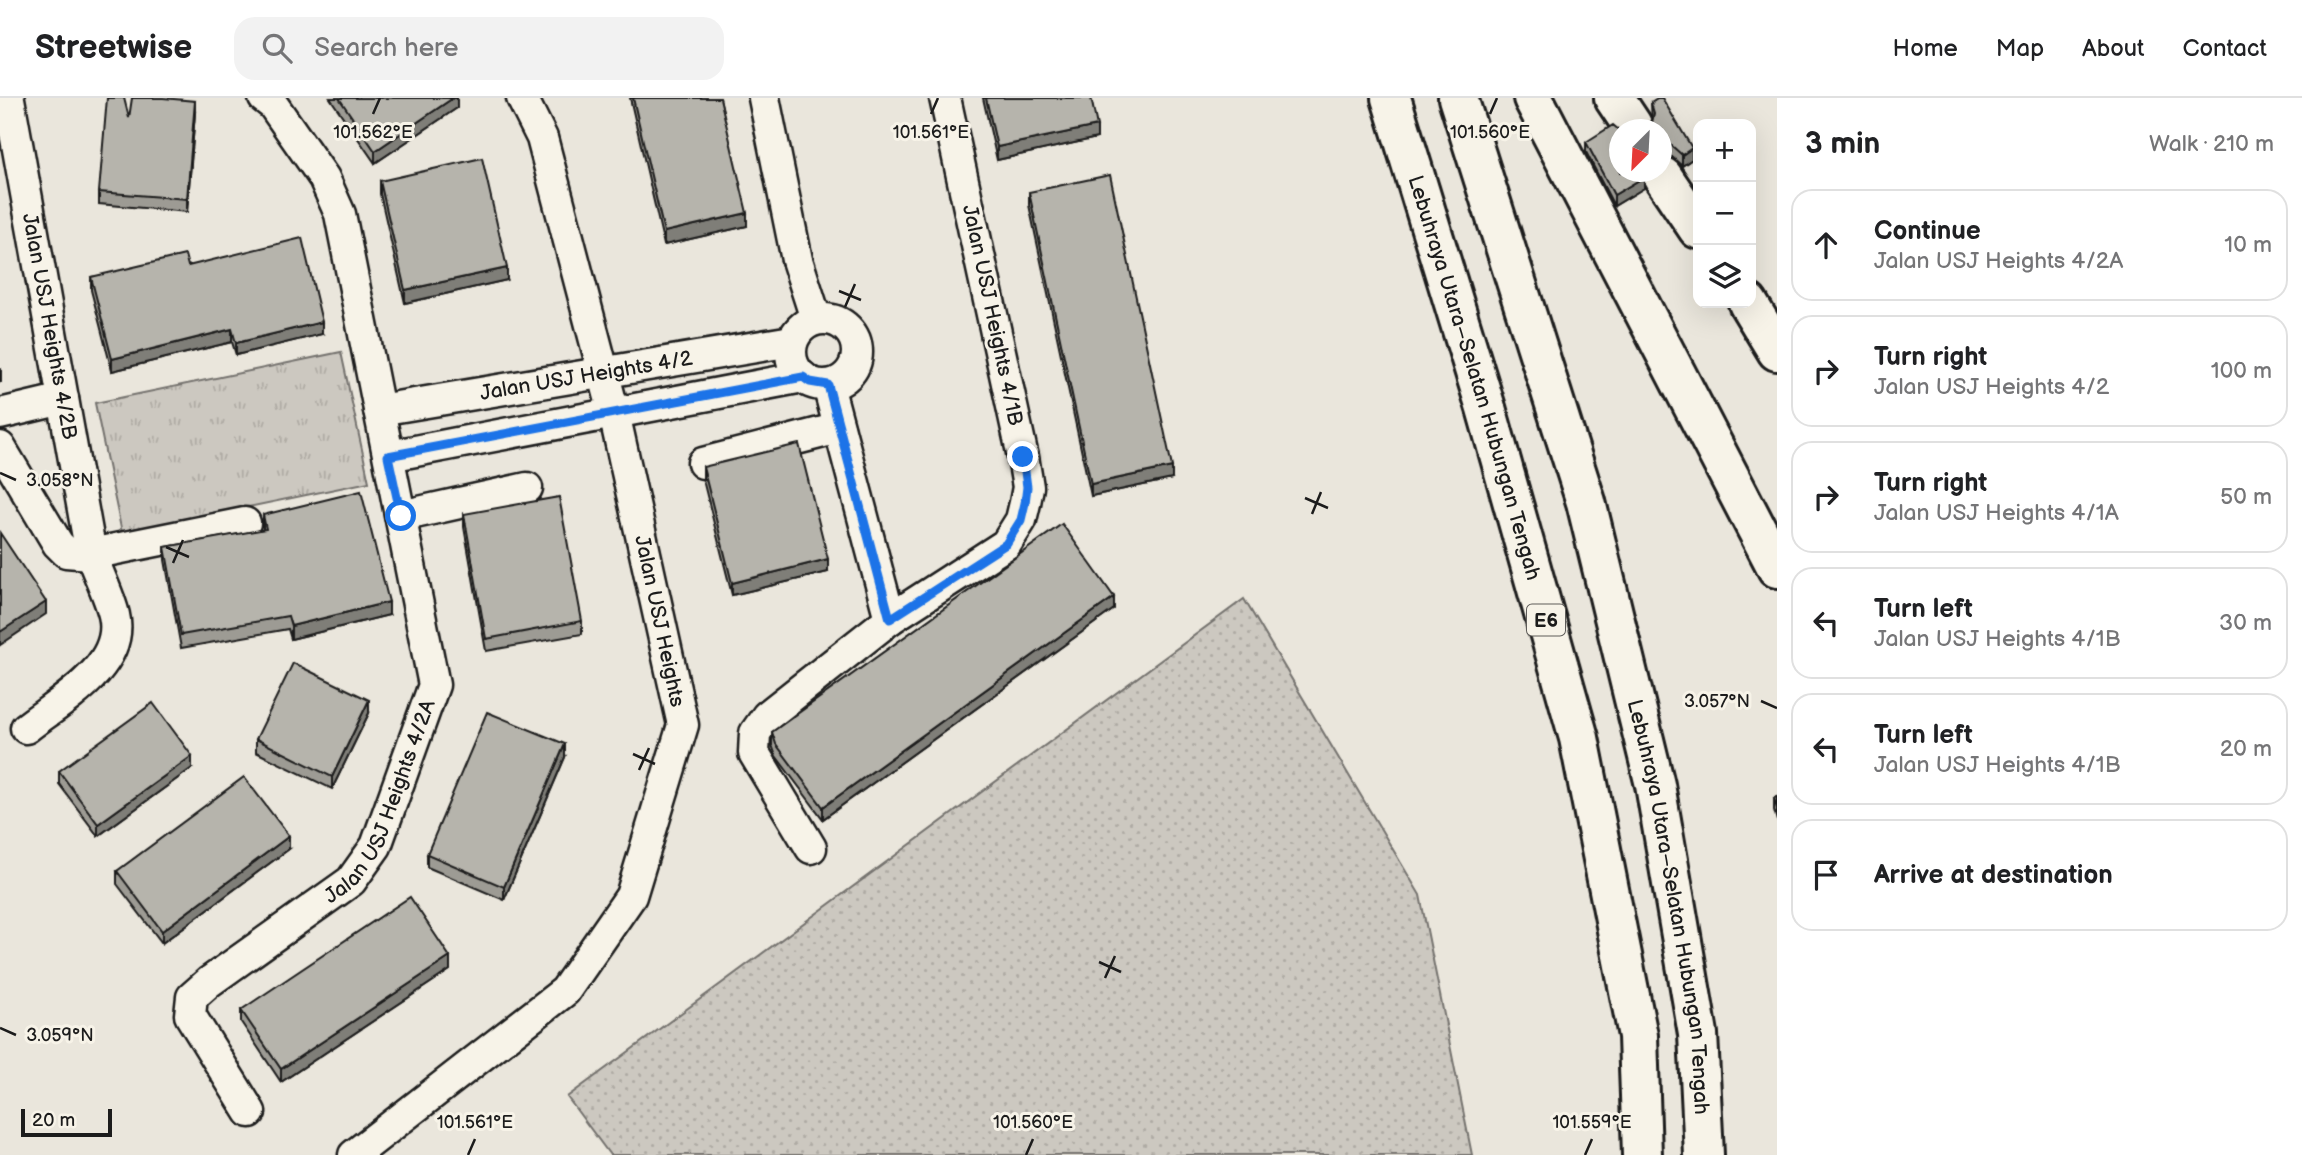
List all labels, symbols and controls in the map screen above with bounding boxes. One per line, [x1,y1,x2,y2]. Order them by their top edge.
search box [234,17,724,80]
text: Streetwise [35,28,192,68]
icon: search [258,29,296,67]
text: Search here [314,33,458,64]
text: Home [1893,34,1958,63]
text: Map [1996,34,2044,63]
text: About [2082,34,2144,63]
text: Contact [2182,34,2267,63]
north arrow [1609,119,1672,182]
map controls [1693,119,1756,308]
button: + [1693,119,1756,182]
text: 101.562°E [333,122,413,143]
text: 101.561°E [893,122,969,143]
text: 101.560°E [1450,122,1530,143]
text: 3 min [1805,126,1880,162]
text: Walk · 210 m [2149,130,2274,158]
street label: Lebuhraya Utara–Selatan Hubungan Tengah [1402,172,1546,583]
button: − [1693,182,1756,245]
street label: Jalan USJ Heights 4/1B [957,202,1028,428]
street label: Jalan USJ Heights 4/2B [17,211,82,442]
text: Continue [1874,216,1981,247]
icon: ahead [1807,226,1845,264]
text: 10 m [2224,231,2272,259]
button: layers [1693,245,1756,308]
text: Jalan USJ Heights 4/2A [1874,247,2123,275]
text: Turn right [1874,342,1987,373]
street label: Jalan USJ Heights 4/2 [478,346,695,406]
icon: right [1807,352,1845,390]
text: 100 m [2211,357,2272,385]
text: Jalan USJ Heights 4/2 [1874,373,2109,401]
route end [1007,441,1038,472]
text: Turn right [1874,468,1987,499]
text: 3.058°N [26,470,94,491]
icon: right [1807,478,1845,516]
text: 50 m [2220,483,2272,511]
text: Jalan USJ Heights 4/1A [1874,499,2119,527]
route start [385,500,416,531]
street label: Jalan USJ Heights [629,533,690,709]
text: Turn left [1874,594,1973,625]
road number: E6 [1527,604,1565,636]
icon: left [1807,604,1845,642]
text: 30 m [2219,609,2272,637]
text: Jalan USJ Heights 4/1B [1874,625,2120,653]
text: 3.057°N [1684,691,1750,712]
street label: Jalan USJ Heights 4/2A [320,696,441,909]
street label: Lebuhraya Utara–Selatan Hubungan Tengah [1622,697,1714,1115]
text: Turn left [1874,720,1973,751]
icon: left [1807,730,1845,768]
text: 20 m [2220,735,2272,763]
text: Jalan USJ Heights 4/1B [1874,751,2120,779]
icon: arrive [1807,856,1845,894]
text: Arrive at destination [1874,860,2113,891]
text: 3.059°N [26,1025,94,1046]
scale bar [21,1106,112,1138]
text: 20 m [32,1109,75,1132]
text: 101.561°E [437,1112,513,1133]
text: 101.560°E [993,1112,1073,1133]
text: 101.559°E [1552,1112,1632,1133]

